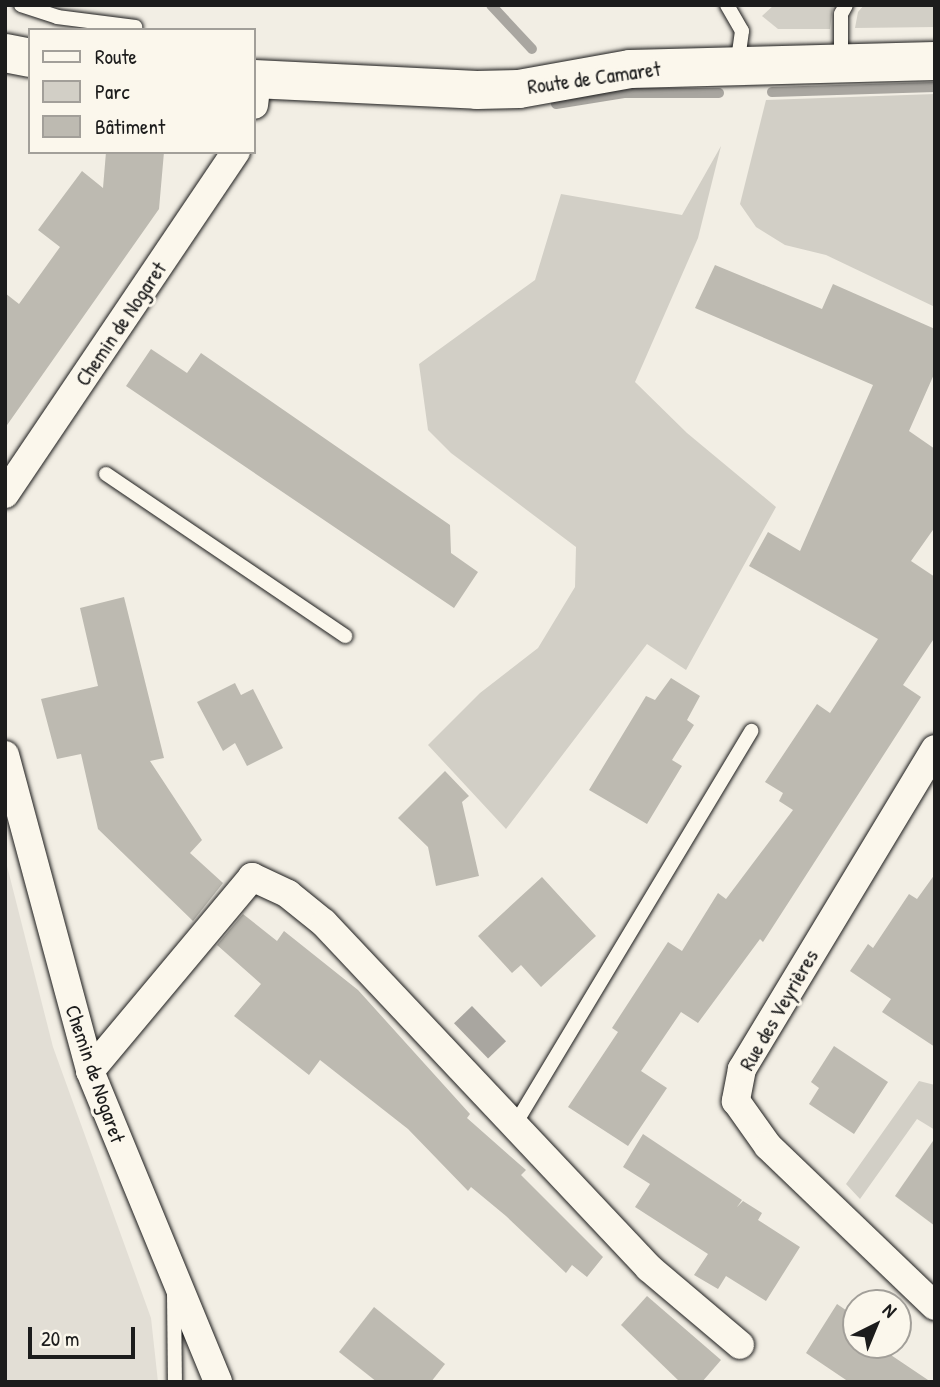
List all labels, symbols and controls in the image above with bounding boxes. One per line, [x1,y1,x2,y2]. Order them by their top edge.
legend [28,28,256,154]
text: Route [95,42,137,71]
street label: Route de Camaret [526,56,662,100]
text: Parc [95,77,130,106]
text: Bâtiment [95,112,165,141]
street label: Chemin de Nogaret [70,257,172,391]
street label: Rue des Veyrières [734,945,824,1075]
street label: Chemin de Nogaret [60,1002,130,1146]
north arrow [842,1289,912,1359]
text: N [877,1297,903,1323]
scale bar [32,1314,138,1358]
text: 20 m [41,1324,79,1353]

